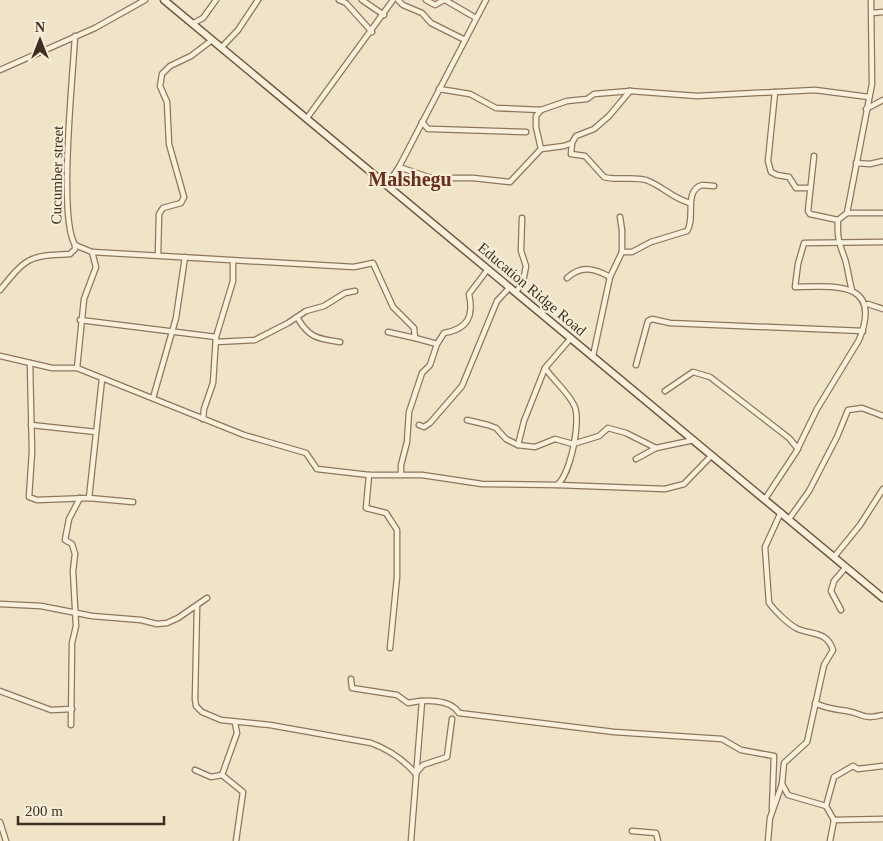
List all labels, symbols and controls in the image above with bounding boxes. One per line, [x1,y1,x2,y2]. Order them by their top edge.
north arrow [15,15,65,65]
text: N [35,20,45,35]
street label: Cucumber street [48,125,66,224]
district label: Malshegu [368,168,452,191]
street label: Education Ridge Road [475,239,590,339]
scale bar [18,794,164,826]
text: 200 m [25,803,63,819]

